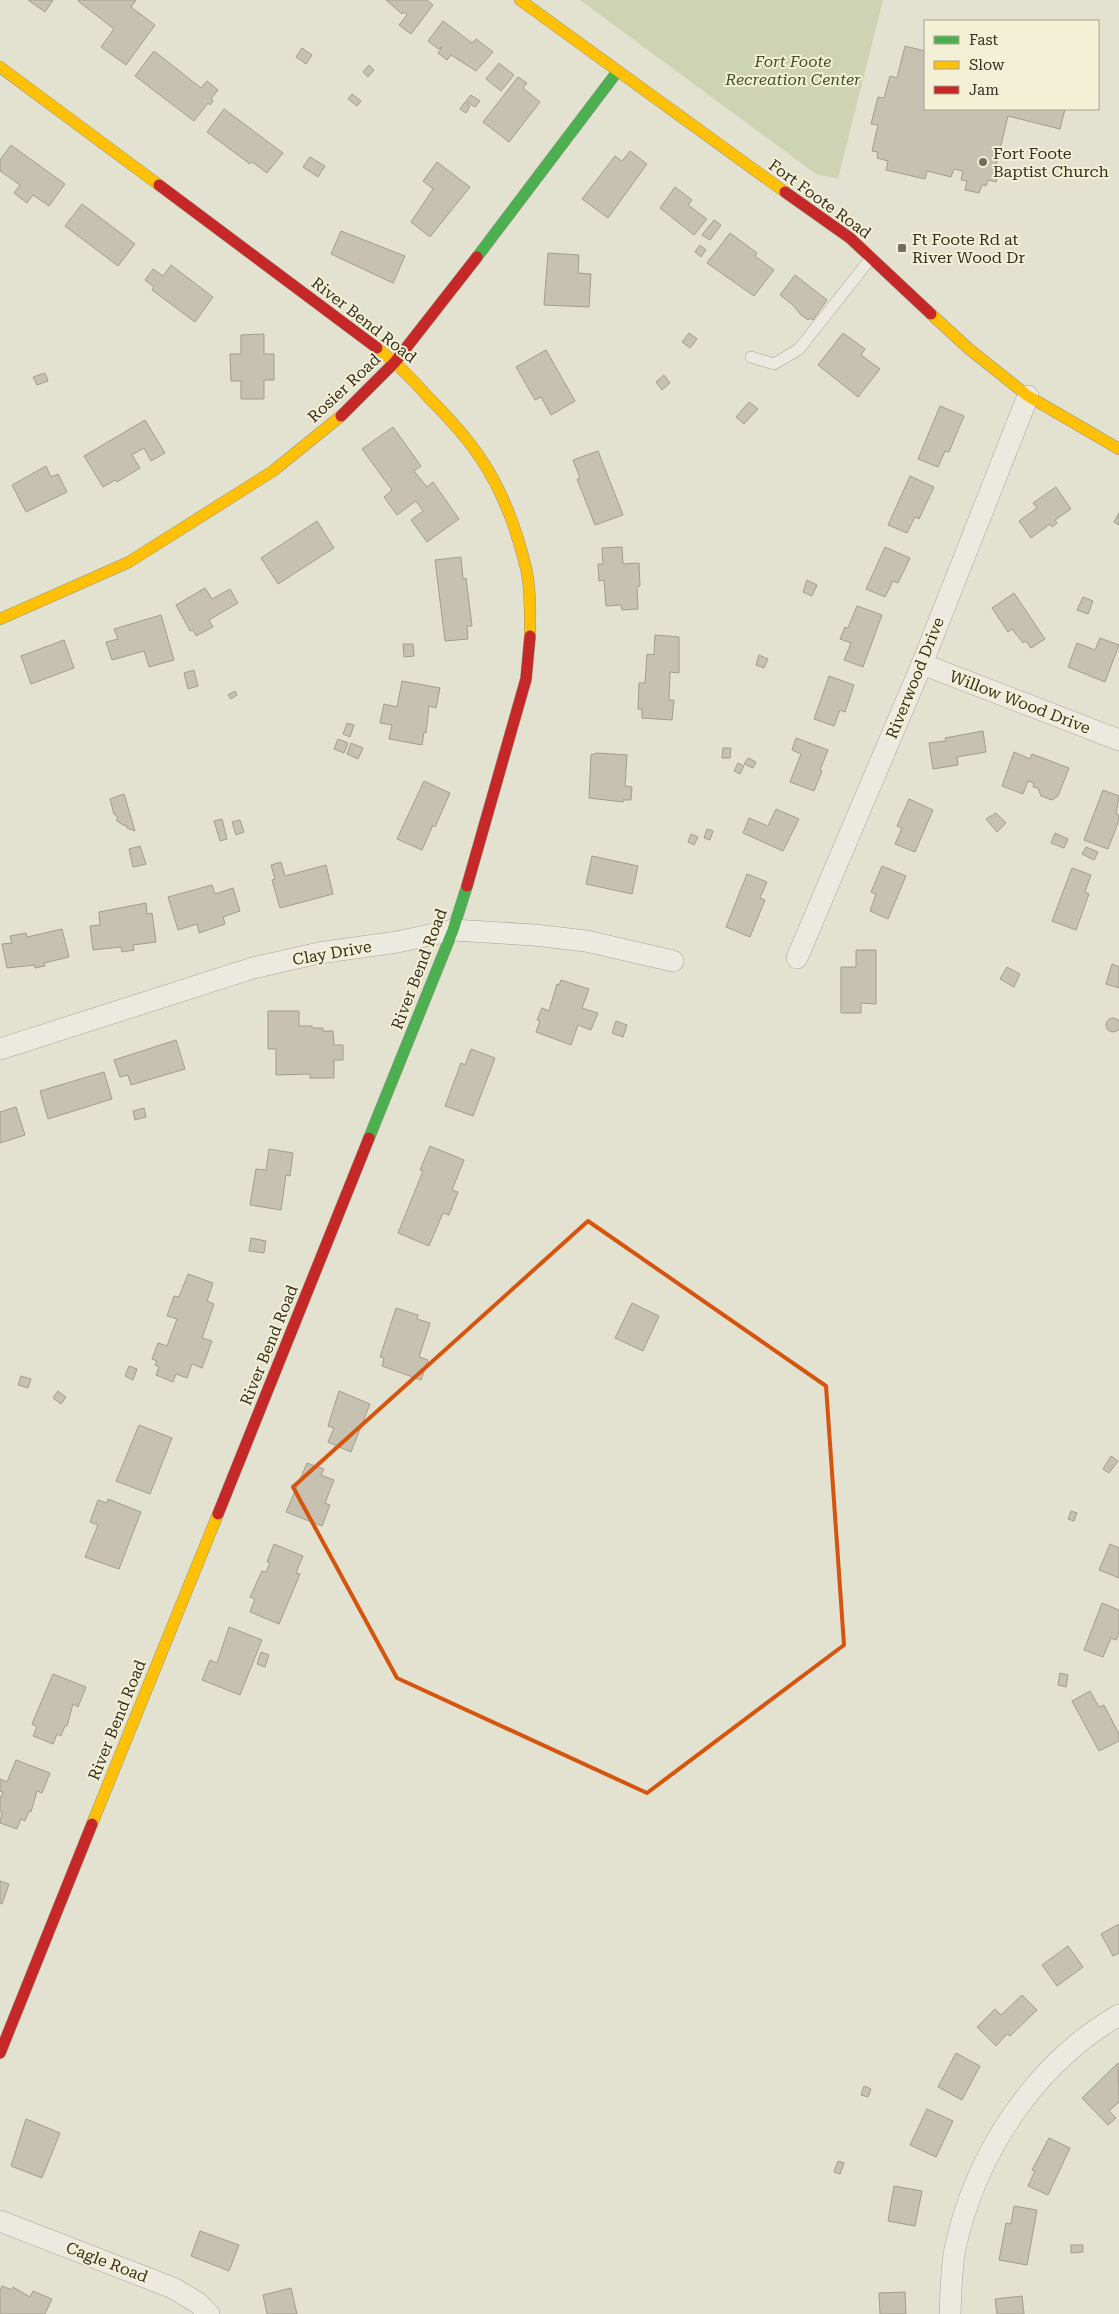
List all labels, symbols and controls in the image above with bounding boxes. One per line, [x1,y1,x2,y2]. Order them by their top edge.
legend [924,20,1099,110]
text: Fast [969,31,999,49]
park label: Fort Foote Recreation Center [724,52,861,89]
text: Slow [969,56,1005,74]
text: Jam [969,81,999,99]
place label: Fort Foote Baptist Church [993,144,1109,181]
street label: Fort Foote Road [765,155,875,243]
marker: Fort Foote Baptist Church [977,156,989,168]
place label: Ft Foote Rd at River Wood Dr [912,230,1025,267]
marker: Ft Foote Rd at River Wood Dr [896,242,908,254]
street label: River Bend Road [308,273,420,367]
street label: Rosier Road [304,350,384,426]
street label: Riverwood Drive [882,614,948,742]
street label: Willow Wood Drive [947,666,1093,738]
street label: River Bend Road [387,906,451,1032]
street label: Clay Drive [291,937,373,969]
street label: River Bend Road [236,1282,302,1408]
street label: River Bend Road [84,1657,150,1783]
street label: Cagle Road [63,2238,151,2286]

